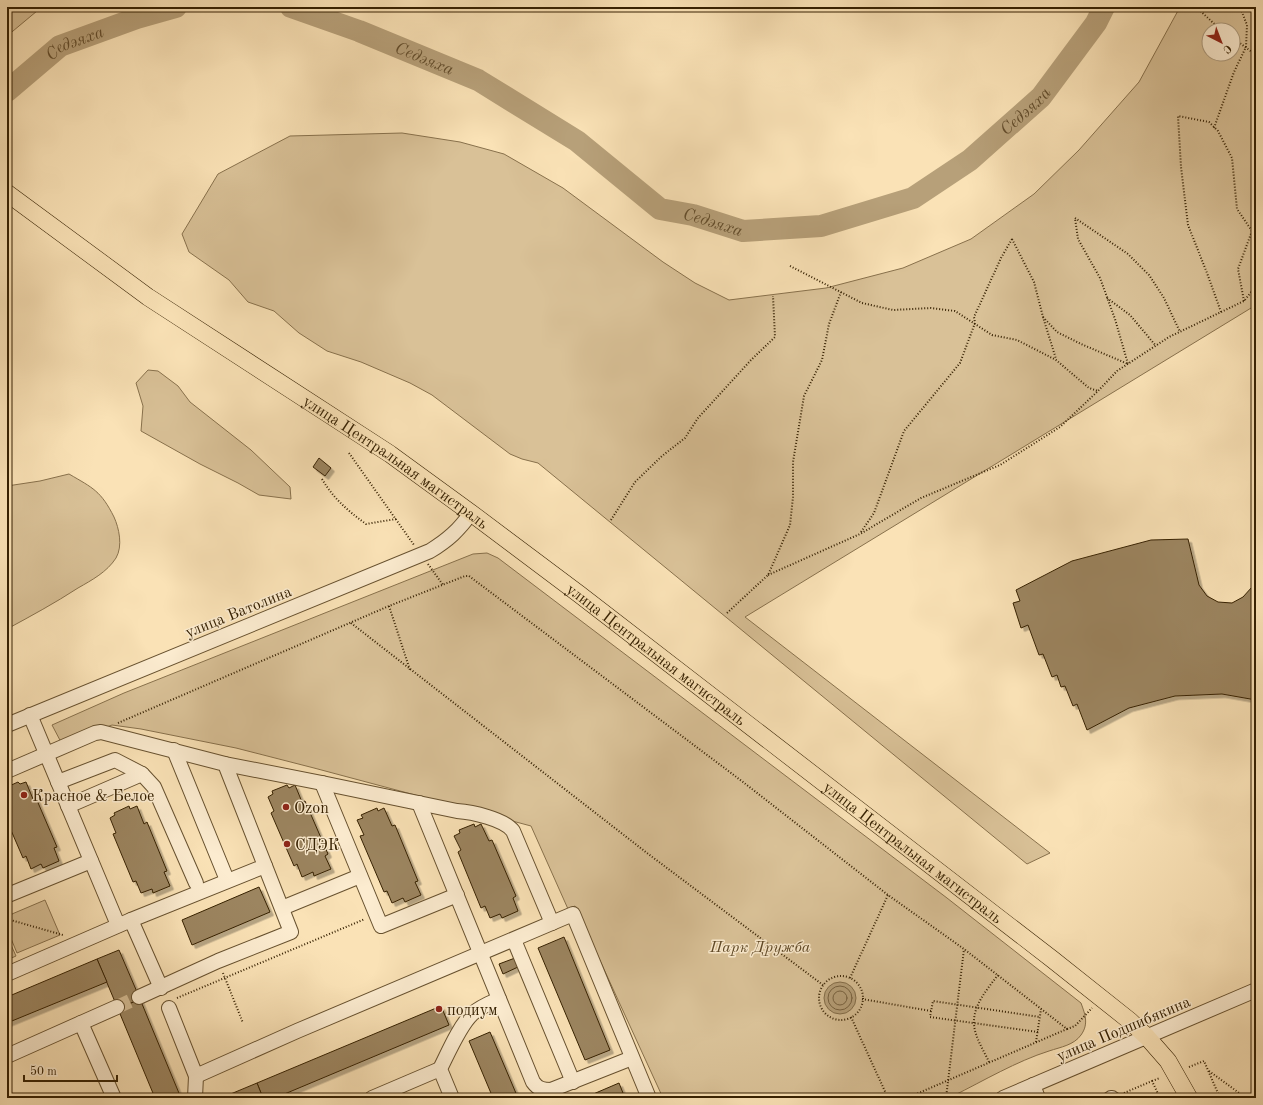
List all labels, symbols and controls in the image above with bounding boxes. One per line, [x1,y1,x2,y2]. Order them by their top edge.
north arrow [1201,22,1241,62]
water label: Седэяха [43,24,106,64]
water label: Седэяха [392,40,456,79]
text: С [1220,42,1233,55]
water label: Седэяха [997,85,1055,139]
water label: Седэяха [681,206,745,240]
street label: улица Центральная магистраль [300,394,490,533]
street label: улица Центральная магистраль [563,582,748,729]
street label: улица Ватолина [183,584,294,641]
street label: улица Центральная магистраль [819,780,1004,927]
place label: Красное & Белое [32,789,154,805]
marker: Красное & Белое [19,790,29,800]
place label: Ozon [294,801,329,817]
marker: Ozon [281,802,291,812]
place label: СДЭК [295,838,340,854]
marker: СДЭК [282,839,292,849]
park label: Парк Дружба [709,940,811,956]
street label: улица Подшибякина [1055,994,1193,1065]
place label: подиум [447,1003,497,1019]
marker: подиум [434,1004,444,1014]
scale bar [24,1057,117,1083]
text: 50 m [30,1065,57,1078]

